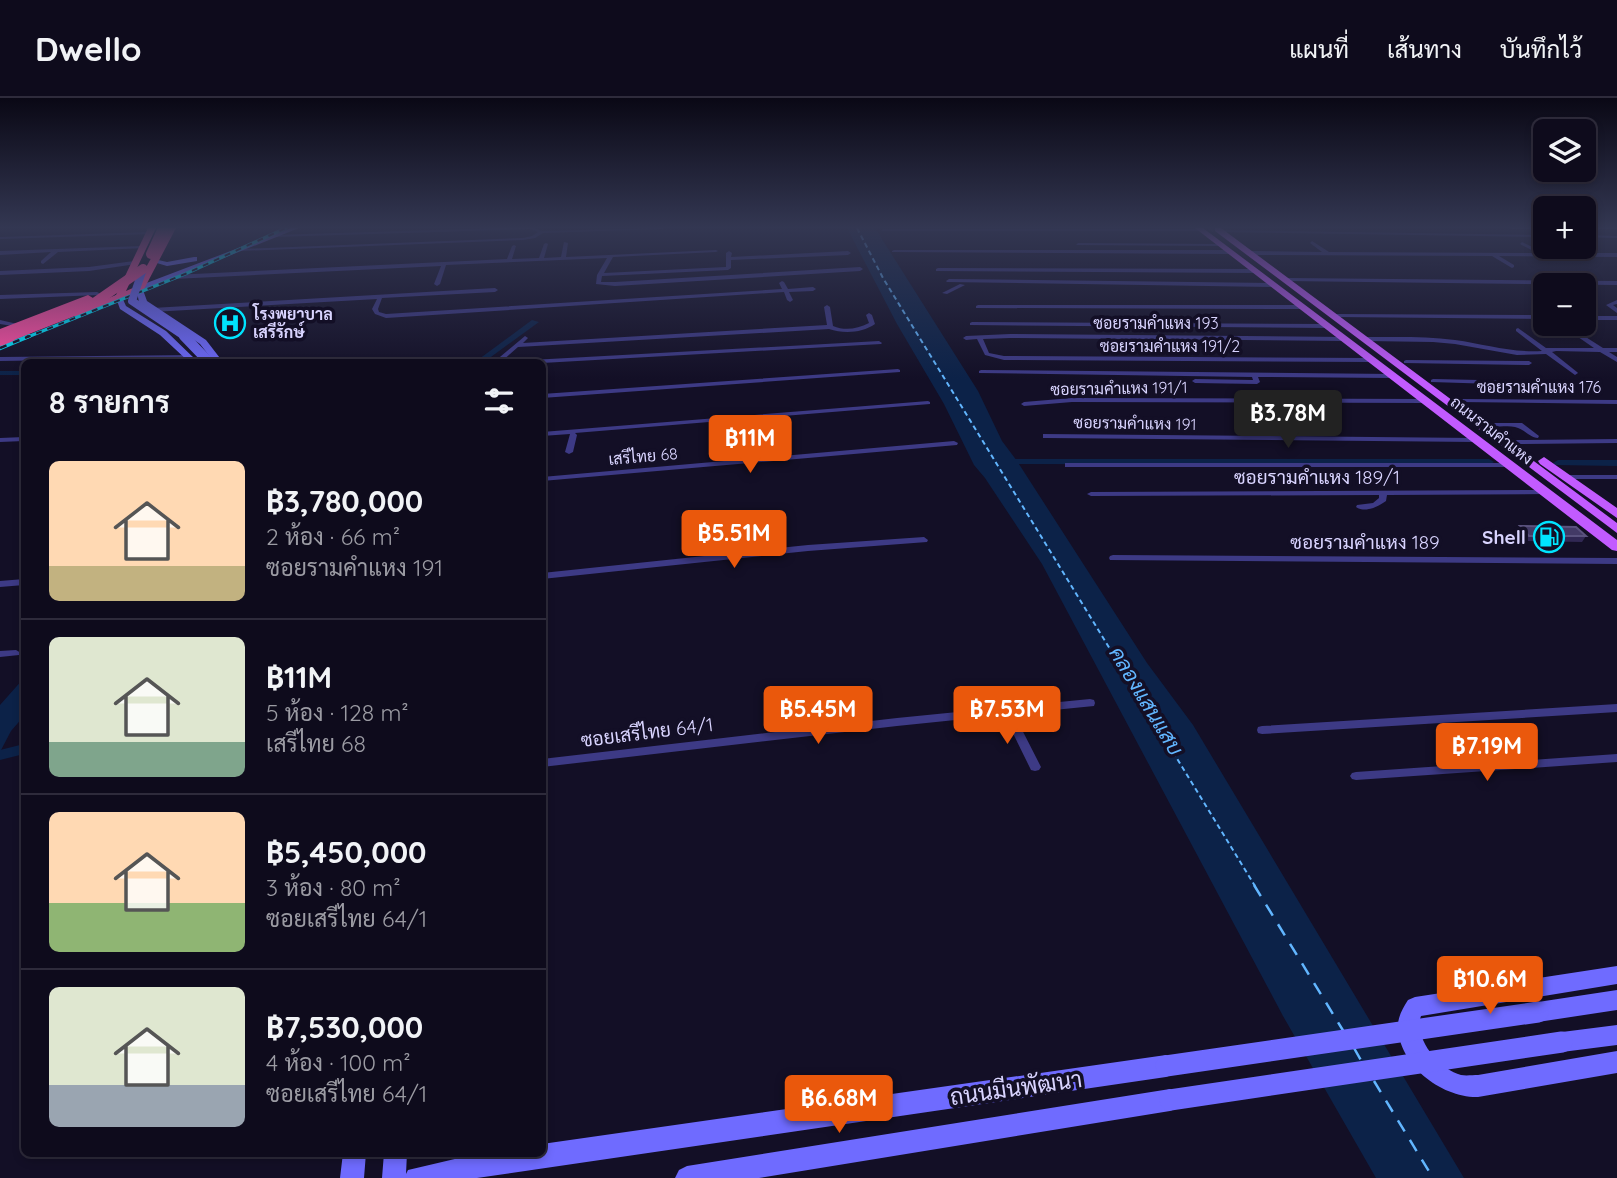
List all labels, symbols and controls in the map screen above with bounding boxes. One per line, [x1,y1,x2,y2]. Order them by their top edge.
text: Dwello [35,28,142,69]
text: แผนที่ [1289,34,1349,64]
text: เส้นทาง [1387,34,1462,64]
text: บันทึกไว้ [1500,34,1582,64]
map controls [1533,119,1596,336]
button: layers [1533,119,1596,182]
button: + [1533,196,1596,259]
button: − [1533,273,1596,336]
place label: โรงพยาบาล เสรีรักษ์ [252,303,333,342]
hospital icon: โรงพยาบาล เสรีรักษ์ [213,306,247,340]
street label: ซอยรามคำแหง 193 [1093,313,1219,333]
street label: ซอยรามคำแหง 191/2 [1100,336,1240,356]
street label: ซอยรามคำแหง 191/1 [1050,377,1188,399]
street label: ซอยรามคำแหง 176 [1477,377,1602,397]
icon: filters [480,382,518,420]
text: 8 รายการ [49,383,170,421]
pin: ฿3.78M [1231,390,1345,450]
street label: ถนนรามคำแหง [1447,392,1537,468]
text: ฿3.78M [1250,398,1326,427]
street label: ซอยรามคำแหง 191 [1073,412,1197,434]
pin: ฿11M [709,416,791,475]
text: ฿11M [725,423,775,452]
street label: เสรีไทย 68 [607,442,678,469]
street label: ซอยรามคำแหง 189/1 [1234,465,1400,489]
text: ฿3,780,000 [266,482,423,520]
icon: home [105,489,189,573]
pin: ฿5.51M [677,510,791,570]
text: ฿5.51M [698,518,770,547]
fuel station icon: Shell [1532,520,1566,554]
text: 2 ห้อง · 66 m² [266,522,400,551]
place label: Shell [1482,525,1526,549]
street label: ซอยรามคำแหง 189 [1290,530,1440,554]
text: ซอยรามคำแหง 191 [266,553,443,582]
water label: คลองแสนแสบ [1104,641,1190,760]
text: ฿11M [266,658,332,696]
icon: home [105,665,189,749]
pin: ฿5.45M [761,686,875,746]
pin: ฿7.53M [950,686,1064,746]
text: ฿5.45M [780,694,856,723]
text: ฿7.53M [969,694,1045,723]
text: 5 ห้อง · 128 m² [266,698,409,727]
street label: ซอยเสรีไทย 64/1 [579,712,715,752]
pin: ฿7.19M [1430,724,1544,783]
text: เสรีไทย 68 [266,729,366,758]
text: ฿7.19M [1452,731,1522,760]
text: ฿5,450,000 [266,833,426,871]
icon: home [105,840,189,924]
text: 3 ห้อง · 80 m² [266,873,401,902]
text: ซอยเสรีไทย 64/1 [266,904,427,933]
pin: ฿10.6M [1433,956,1547,1016]
text: ฿10.6M [1453,964,1527,993]
text: ฿7,530,000 [266,1008,423,1046]
icon: home [105,1015,189,1099]
text: 4 ห้อง · 100 m² [266,1048,410,1077]
street label: ถนนมีนพัฒนา [948,1064,1084,1111]
pin: ฿6.68M [782,1076,896,1135]
text: ซอยเสรีไทย 64/1 [266,1079,427,1108]
text: ฿6.68M [801,1083,877,1112]

